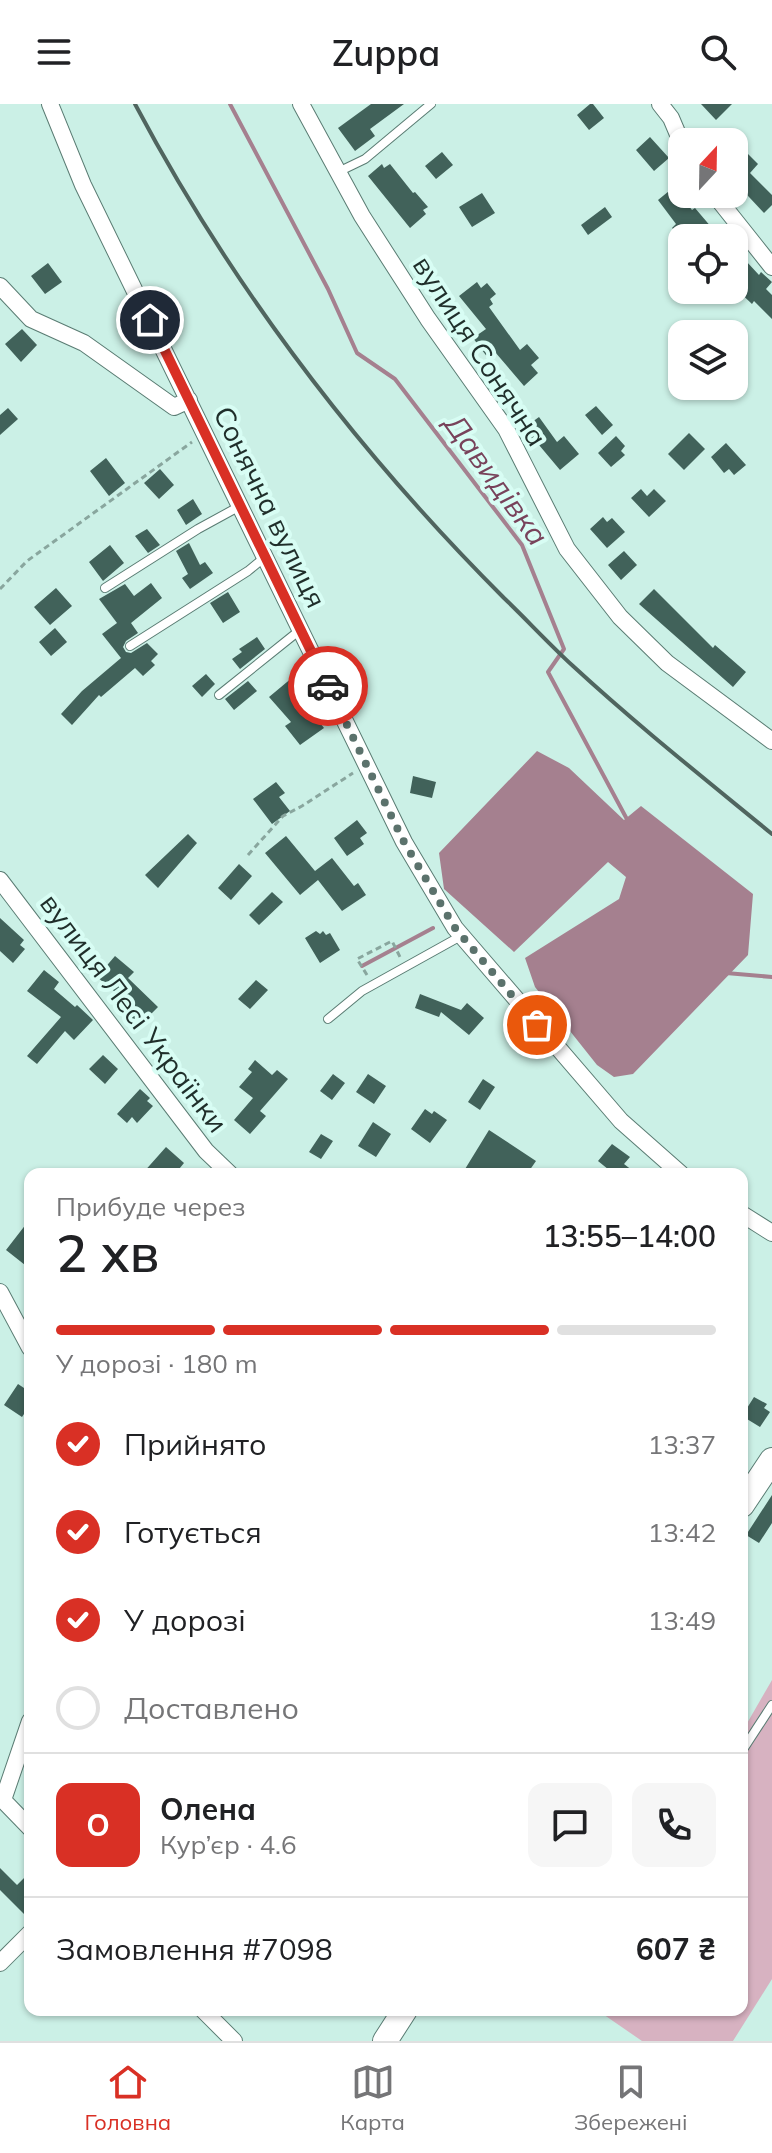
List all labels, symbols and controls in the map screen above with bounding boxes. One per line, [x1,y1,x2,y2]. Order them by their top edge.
icon: menu [32,30,76,74]
text: Zuppa [332,30,440,75]
icon: search [696,30,740,74]
north arrow [668,128,748,208]
map controls [668,128,748,400]
button: locate [668,224,748,304]
street label: вулиця Сонячна [406,249,555,452]
pin [116,286,184,354]
icon: home [128,298,172,342]
button: layers [668,320,748,400]
street label: Сонячна вулиця [207,400,334,613]
water label: Давидівка [435,404,557,553]
courier [288,646,368,726]
icon: car [306,664,350,708]
street label: вулиця Лесі Українки [33,886,236,1139]
pin [503,991,571,1059]
icon: bag [515,1003,559,1047]
text: Прибуде через [56,1190,245,1223]
text: 13:55–14:00 [543,1217,716,1255]
text: 2 хв [56,1220,159,1285]
text: У дорозі · 180 m [56,1347,258,1380]
icon: check [56,1422,100,1466]
text: Прийнято [124,1425,266,1463]
text: 13:37 [648,1428,716,1461]
icon: check [56,1510,100,1554]
text: Готується [124,1513,262,1551]
text: 13:42 [648,1516,716,1549]
icon: check [56,1598,100,1642]
text: У дорозі [124,1601,246,1639]
text: 13:49 [648,1604,716,1637]
text: Доставлено [124,1689,299,1727]
button: chat [528,1783,612,1867]
button: phone [632,1783,716,1867]
text: Олена [160,1790,256,1828]
text: О [86,1806,110,1844]
text: Кур’єр · 4.6 [160,1828,297,1861]
text: Замовлення #7098 [56,1930,333,1968]
text: 607 ₴ [636,1930,716,1968]
tab: Головна [85,2060,171,2136]
tab: Карта [340,2060,405,2136]
tab: Збережені [574,2060,687,2136]

